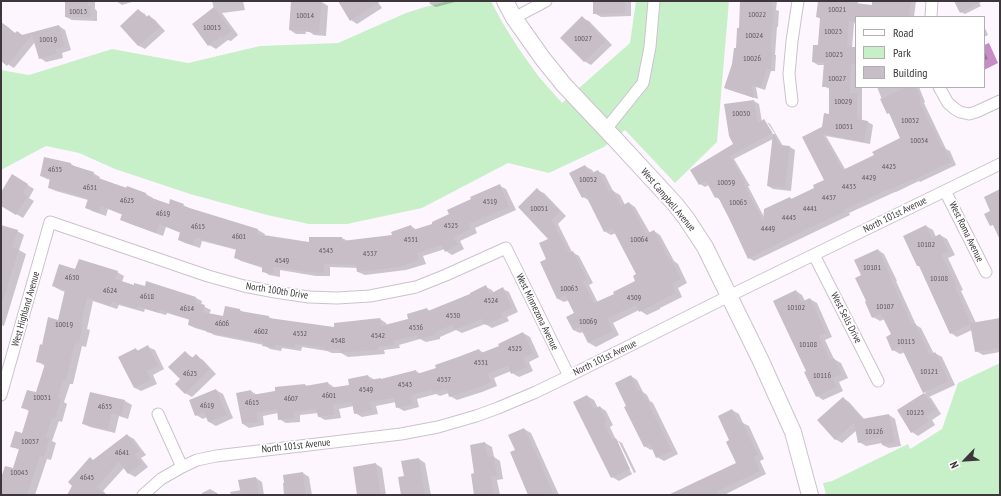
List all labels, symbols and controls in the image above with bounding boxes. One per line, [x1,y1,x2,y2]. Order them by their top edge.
house number: 10021 [828,5,846,15]
house number: 10013 [69,7,87,17]
house number: 10022 [748,10,766,20]
house number: 10014 [296,11,314,21]
legend [855,16,985,88]
house number: 10015 [203,23,221,33]
text: Road [893,25,913,40]
house number: 10023 [824,27,842,37]
house number: 10024 [745,31,763,41]
house number: 10027 [574,34,592,44]
house number: 10019 [39,35,57,45]
text: Park [893,45,911,60]
house number: 10025 [825,50,843,60]
house number: 10026 [743,54,761,64]
text: Building [893,65,928,80]
house number: 10027 [828,74,846,84]
house number: 10029 [834,97,852,107]
house number: 10030 [732,109,750,119]
house number: 10032 [901,116,919,126]
house number: 10031 [835,122,853,132]
house number: 10034 [910,136,928,146]
house number: 4425 [882,162,896,172]
house number: 4635 [48,165,62,175]
street label: West Campbell Avenue [638,166,698,234]
house number: 4429 [862,173,876,183]
house number: 10052 [579,175,597,185]
house number: 10059 [717,178,735,188]
house number: 4433 [842,182,856,192]
house number: 4631 [83,183,97,193]
house number: 4437 [822,193,836,203]
street label: North 101st Avenue [861,194,929,236]
house number: 4625 [120,196,134,206]
house number: 4519 [483,197,497,207]
house number: 10065 [729,198,747,208]
street label: West Roma Avenue [946,200,986,264]
house number: 10051 [530,204,548,214]
house number: 4441 [803,204,817,214]
house number: 4619 [156,209,170,219]
house number: 4445 [782,213,796,223]
house number: 4525 [444,221,458,231]
house number: 4615 [191,222,205,232]
house number: 4449 [761,224,775,234]
house number: 4601 [232,232,246,242]
house number: 4531 [404,235,418,245]
house number: 10064 [630,235,648,245]
house number: 10102 [917,240,935,250]
house number: 4543 [319,246,333,256]
house number: 4537 [363,249,377,259]
house number: 4549 [275,256,289,266]
house number: 10101 [863,263,881,273]
street label: West Highland Avenue [10,270,42,348]
street label: West Minnezona Avenue [513,272,561,352]
house number: 4630 [65,273,79,283]
house number: 10108 [930,274,948,284]
street label: North 100th Drive [245,280,309,302]
house number: 10063 [560,284,578,294]
house number: 4624 [103,286,117,296]
street label: West Sells Drive [828,291,864,345]
house number: 4618 [140,292,154,302]
house number: 4509 [627,293,641,303]
house number: 4524 [484,296,498,306]
house number: 10107 [876,302,894,312]
house number: 10102 [787,303,805,313]
house number: 4614 [180,304,194,314]
house number: 4530 [446,311,460,321]
house number: 10069 [579,317,597,327]
house number: 4606 [215,319,229,329]
house number: 10019 [55,320,73,330]
house number: 4536 [409,323,423,333]
house number: 4602 [254,327,268,337]
house number: 4552 [293,329,307,339]
house number: 4542 [371,331,385,341]
house number: 4548 [331,336,345,346]
street label: North 101st Avenue [571,337,639,379]
house number: 10115 [897,337,915,347]
house number: 10108 [799,340,817,350]
house number: 4525 [508,344,522,354]
house number: 4531 [474,358,488,368]
house number: 10121 [920,367,938,377]
house number: 4625 [183,369,197,379]
house number: 10116 [813,371,831,381]
house number: 4537 [437,375,451,385]
house number: 4543 [398,380,412,390]
house number: 4549 [359,385,373,395]
house number: 4601 [322,391,336,401]
house number: 10031 [33,393,51,403]
house number: 4607 [284,394,298,404]
house number: 4615 [245,398,259,408]
house number: 4619 [200,401,214,411]
house number: 4635 [98,402,112,412]
house number: 10125 [906,408,924,418]
house number: 10126 [865,427,883,437]
street label: North 101st Avenue [261,436,331,456]
house number: 10037 [21,437,39,447]
north arrow [945,440,985,480]
house number: 4641 [115,448,129,458]
text: N [947,459,962,471]
house number: 10043 [10,468,28,478]
house number: 4645 [80,473,94,483]

